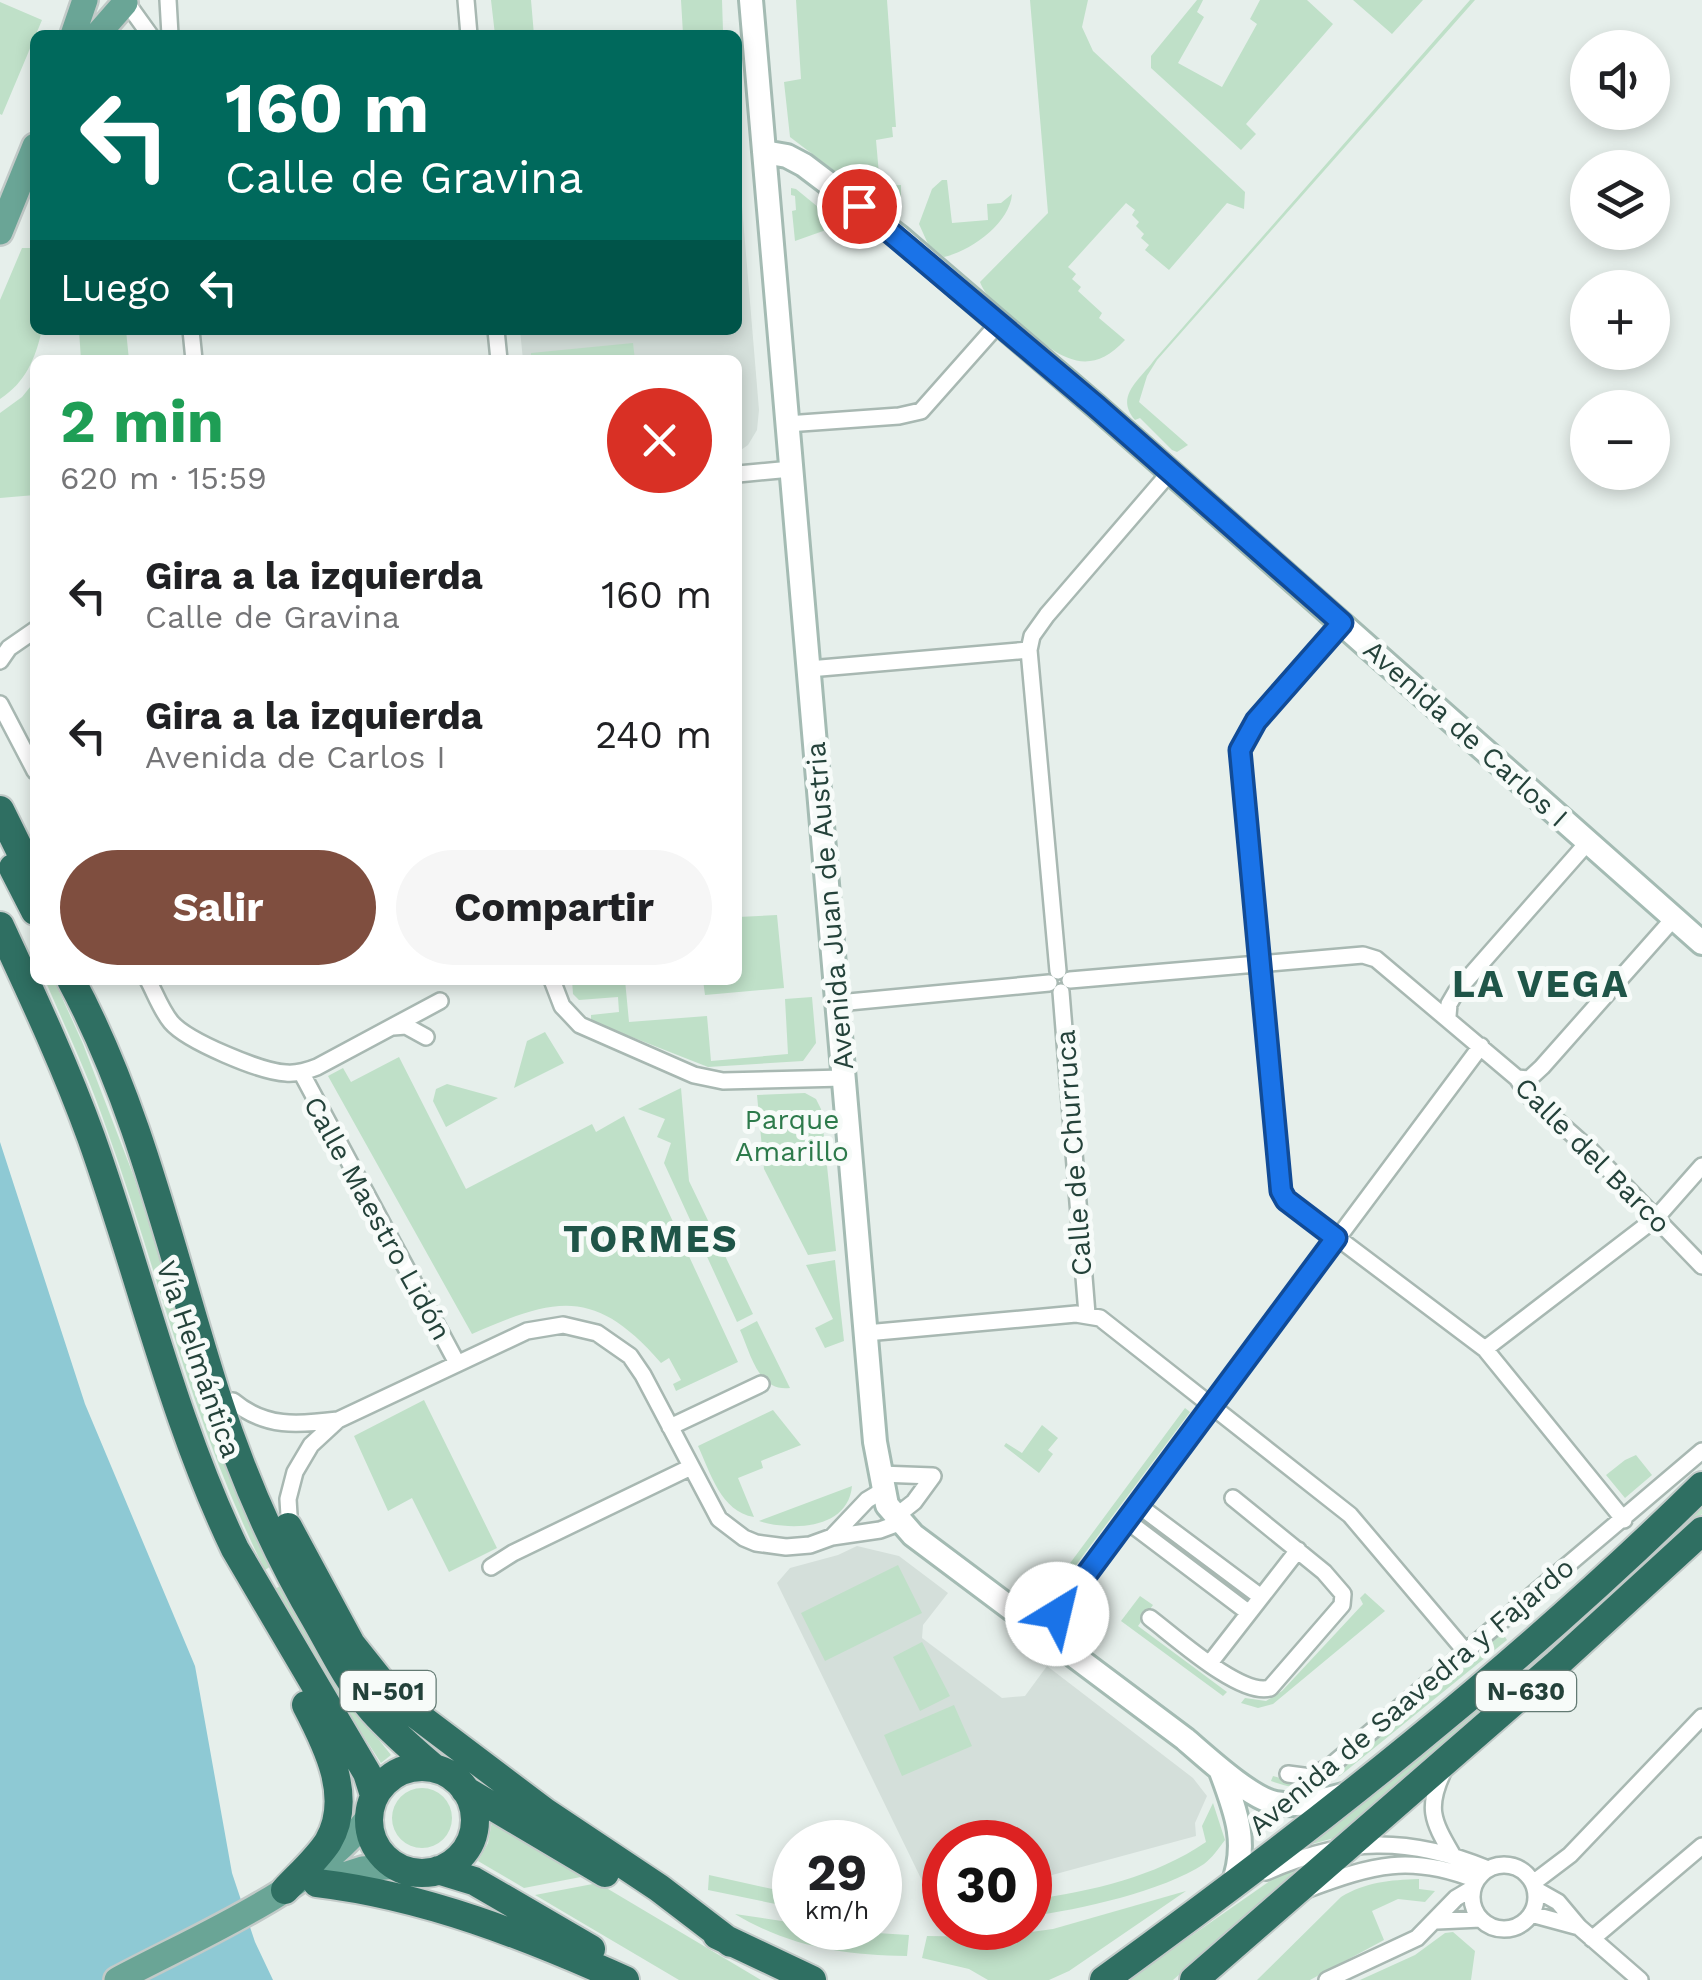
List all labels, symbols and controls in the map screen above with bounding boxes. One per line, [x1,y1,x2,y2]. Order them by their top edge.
map controls [1570,30,1670,490]
button: sound [1570,30,1670,130]
text: 160 m [225,67,429,149]
icon: left [60,70,190,200]
button: layers [1570,150,1670,250]
text: Calle de Gravina [225,151,583,204]
pin [817,164,902,249]
icon: arrive [832,179,887,234]
icon: left [191,260,246,315]
text: Luego [60,266,171,310]
button: + [1570,270,1670,370]
text: 2 min [60,386,224,457]
button: close [607,388,712,493]
button: − [1570,390,1670,490]
text: 620 m · 15:59 [60,459,267,497]
text: Gira a la izquierda [145,554,483,598]
icon: left [60,568,115,623]
text: 160 m [601,573,712,617]
text: Calle de Gravina [145,598,400,636]
street label: Avenida de Carlos I [1357,633,1574,834]
text: Gira a la izquierda [145,694,483,738]
icon: left [60,708,115,763]
text: 240 m [595,713,712,757]
text: Avenida de Carlos I [145,738,446,776]
street label: Avenida Juan de Austria [799,740,860,1071]
button: Salir [60,850,376,965]
button: Compartir [396,850,712,965]
district label: LA VEGA [1452,962,1630,1006]
street label: Calle de Churruca [1048,1029,1099,1277]
street label: Calle del Barco [1508,1071,1677,1240]
street label: Calle Maestro Lidón [297,1091,458,1346]
park label: Parque Amarillo [735,1103,849,1168]
district label: TORMES [563,1217,739,1261]
street label: Vía Helmántica [149,1257,248,1462]
street label: Avenida de Saavedra y Fajardo [1242,1551,1581,1842]
position arrow [1005,1562,1109,1666]
road number: N-501 [340,1671,436,1711]
road number: N-630 [1476,1671,1576,1711]
speed limit sign: 30 [922,1820,1052,1950]
text: 29 [807,1843,867,1902]
text: km/h [805,1896,869,1925]

